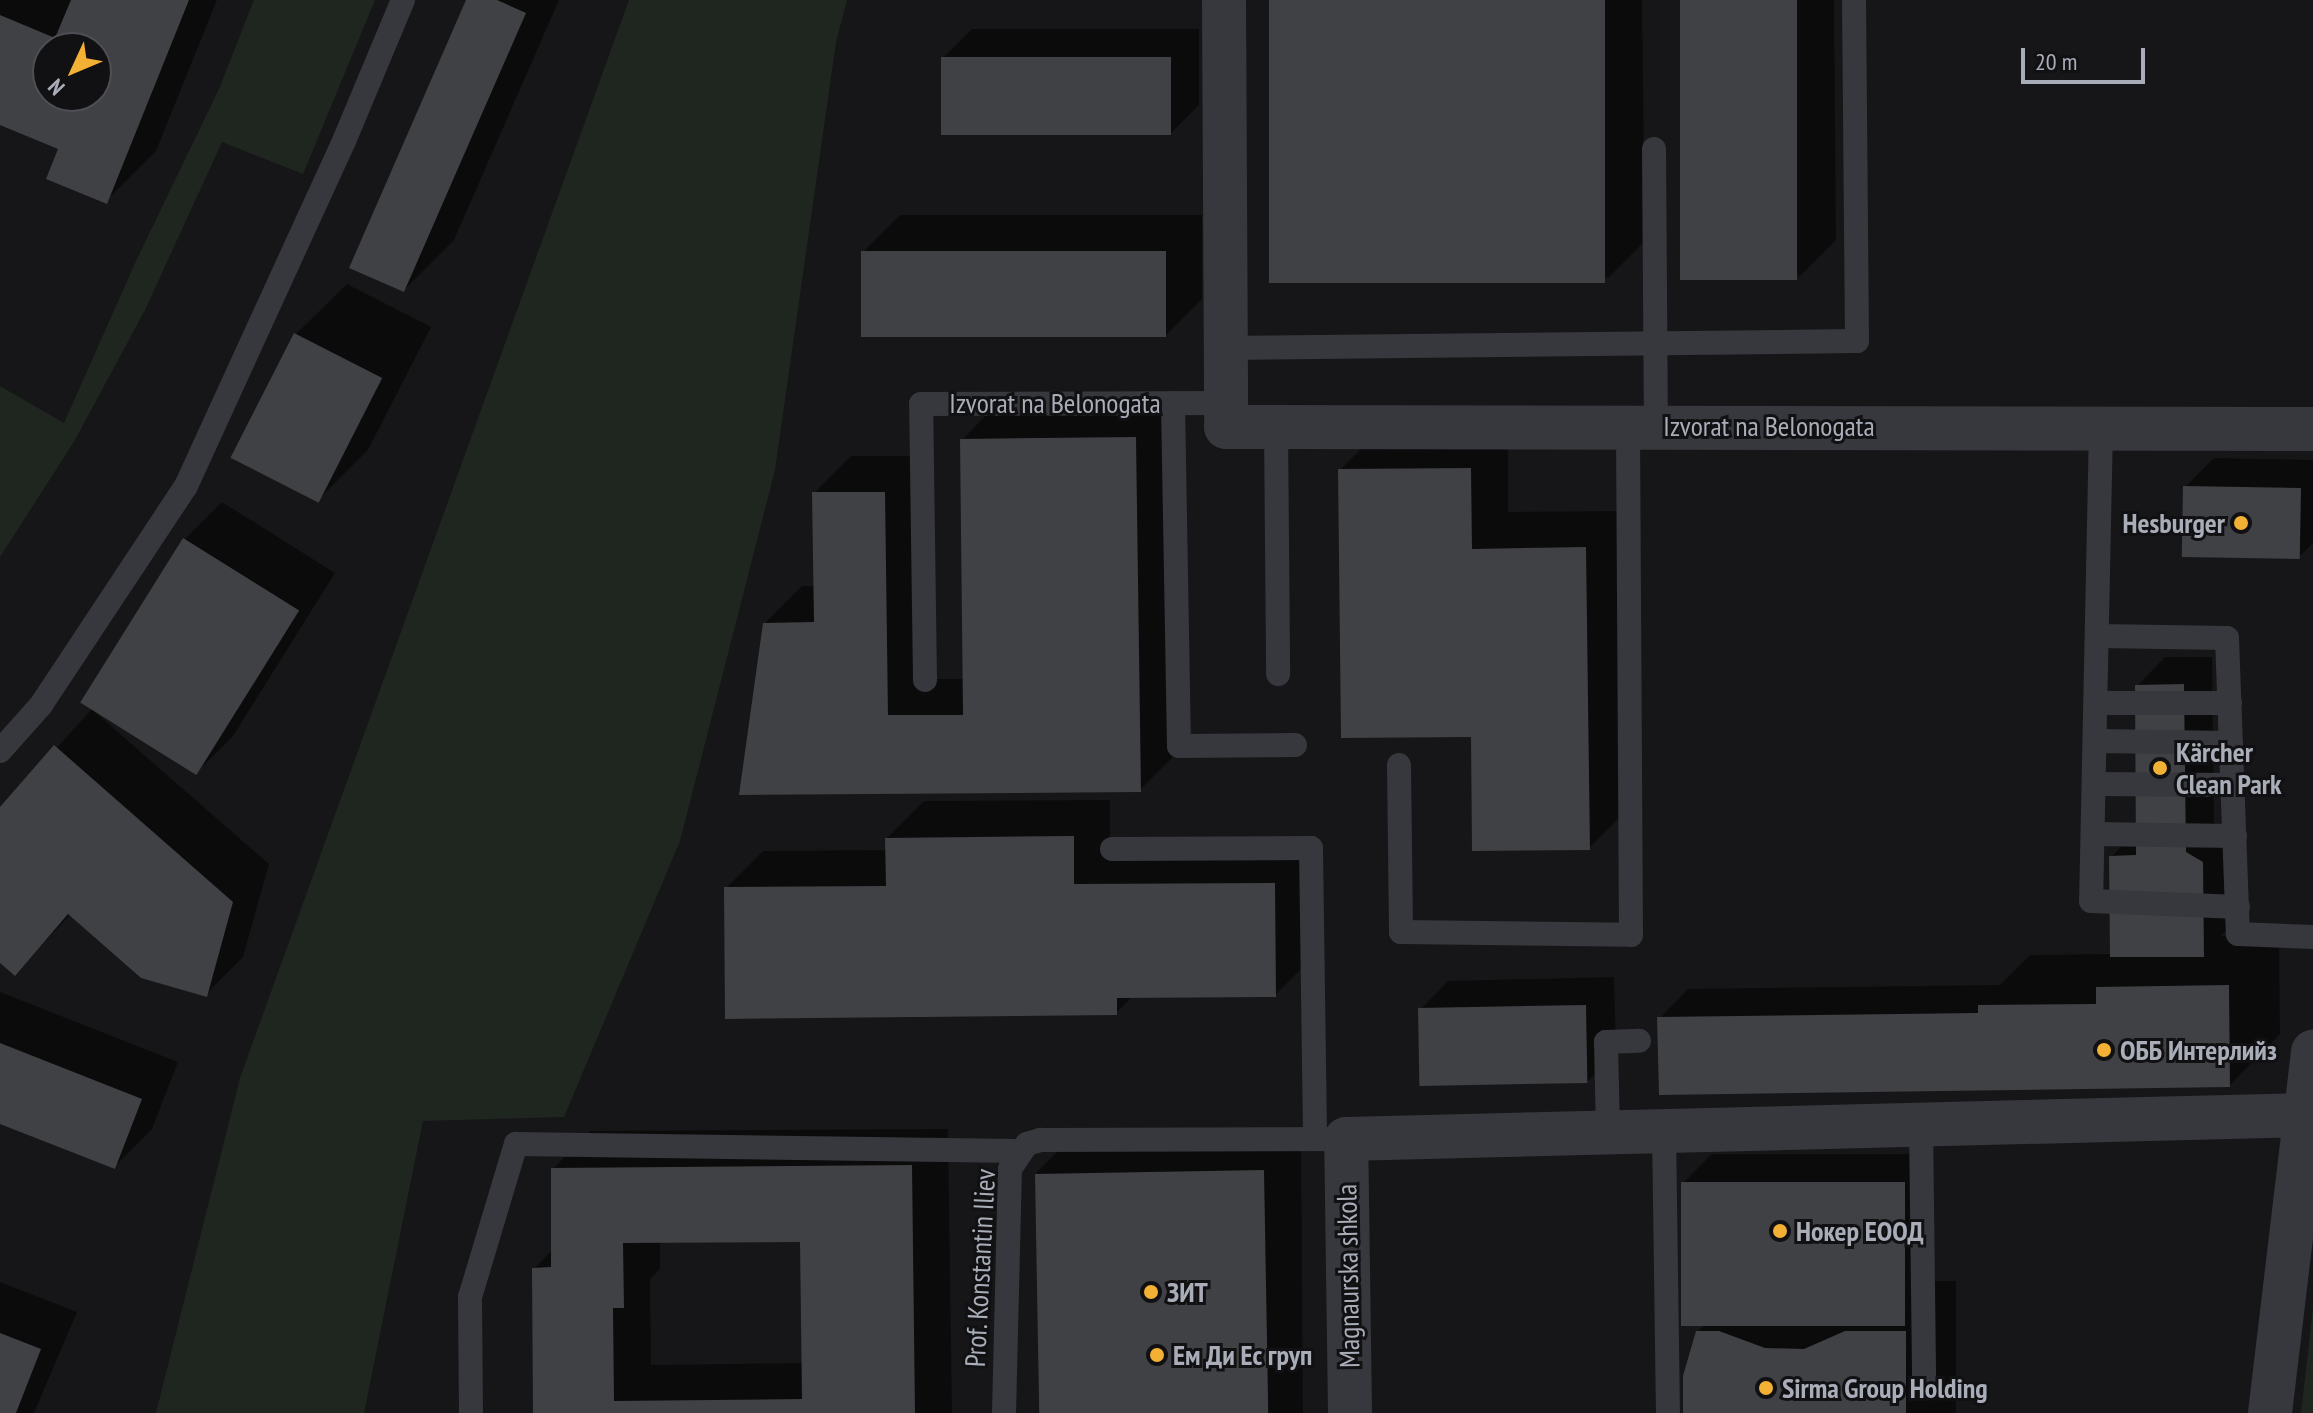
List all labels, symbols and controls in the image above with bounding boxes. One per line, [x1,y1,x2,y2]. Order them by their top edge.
north arrow [32,32,112,112]
scale bar [2025,32,2149,82]
text: 20 m [2035,46,2077,77]
text: N [42,73,70,101]
street label: Izvorat na Belonogata [949,386,1161,420]
street label: Izvorat na Belonogata [1663,409,1875,443]
place label: Hesburger [2123,506,2225,540]
marker: Hesburger [2232,514,2250,532]
place label: Kärcher Clean Park [2176,735,2281,801]
marker: Kärcher Clean Park [2151,759,2169,777]
place label: ОББ Интерлийз [2120,1033,2277,1067]
marker: ОББ Интерлийз [2095,1041,2113,1059]
street label: Prof. Konstantin Iliev [958,1167,1002,1369]
street label: Magnaurska shkola [1330,1184,1366,1368]
place label: Нокер ЕООД [1796,1214,1924,1248]
marker: Нокер ЕООД [1771,1222,1789,1240]
place label: ЗИТ [1167,1275,1208,1309]
marker: ЗИТ [1142,1283,1160,1301]
place label: Ем Ди Ес груп [1173,1338,1313,1372]
marker: Ем Ди Ес груп [1148,1346,1166,1364]
place label: Sirma Group Holding [1782,1371,1988,1405]
marker: Sirma Group Holding [1757,1379,1775,1397]

